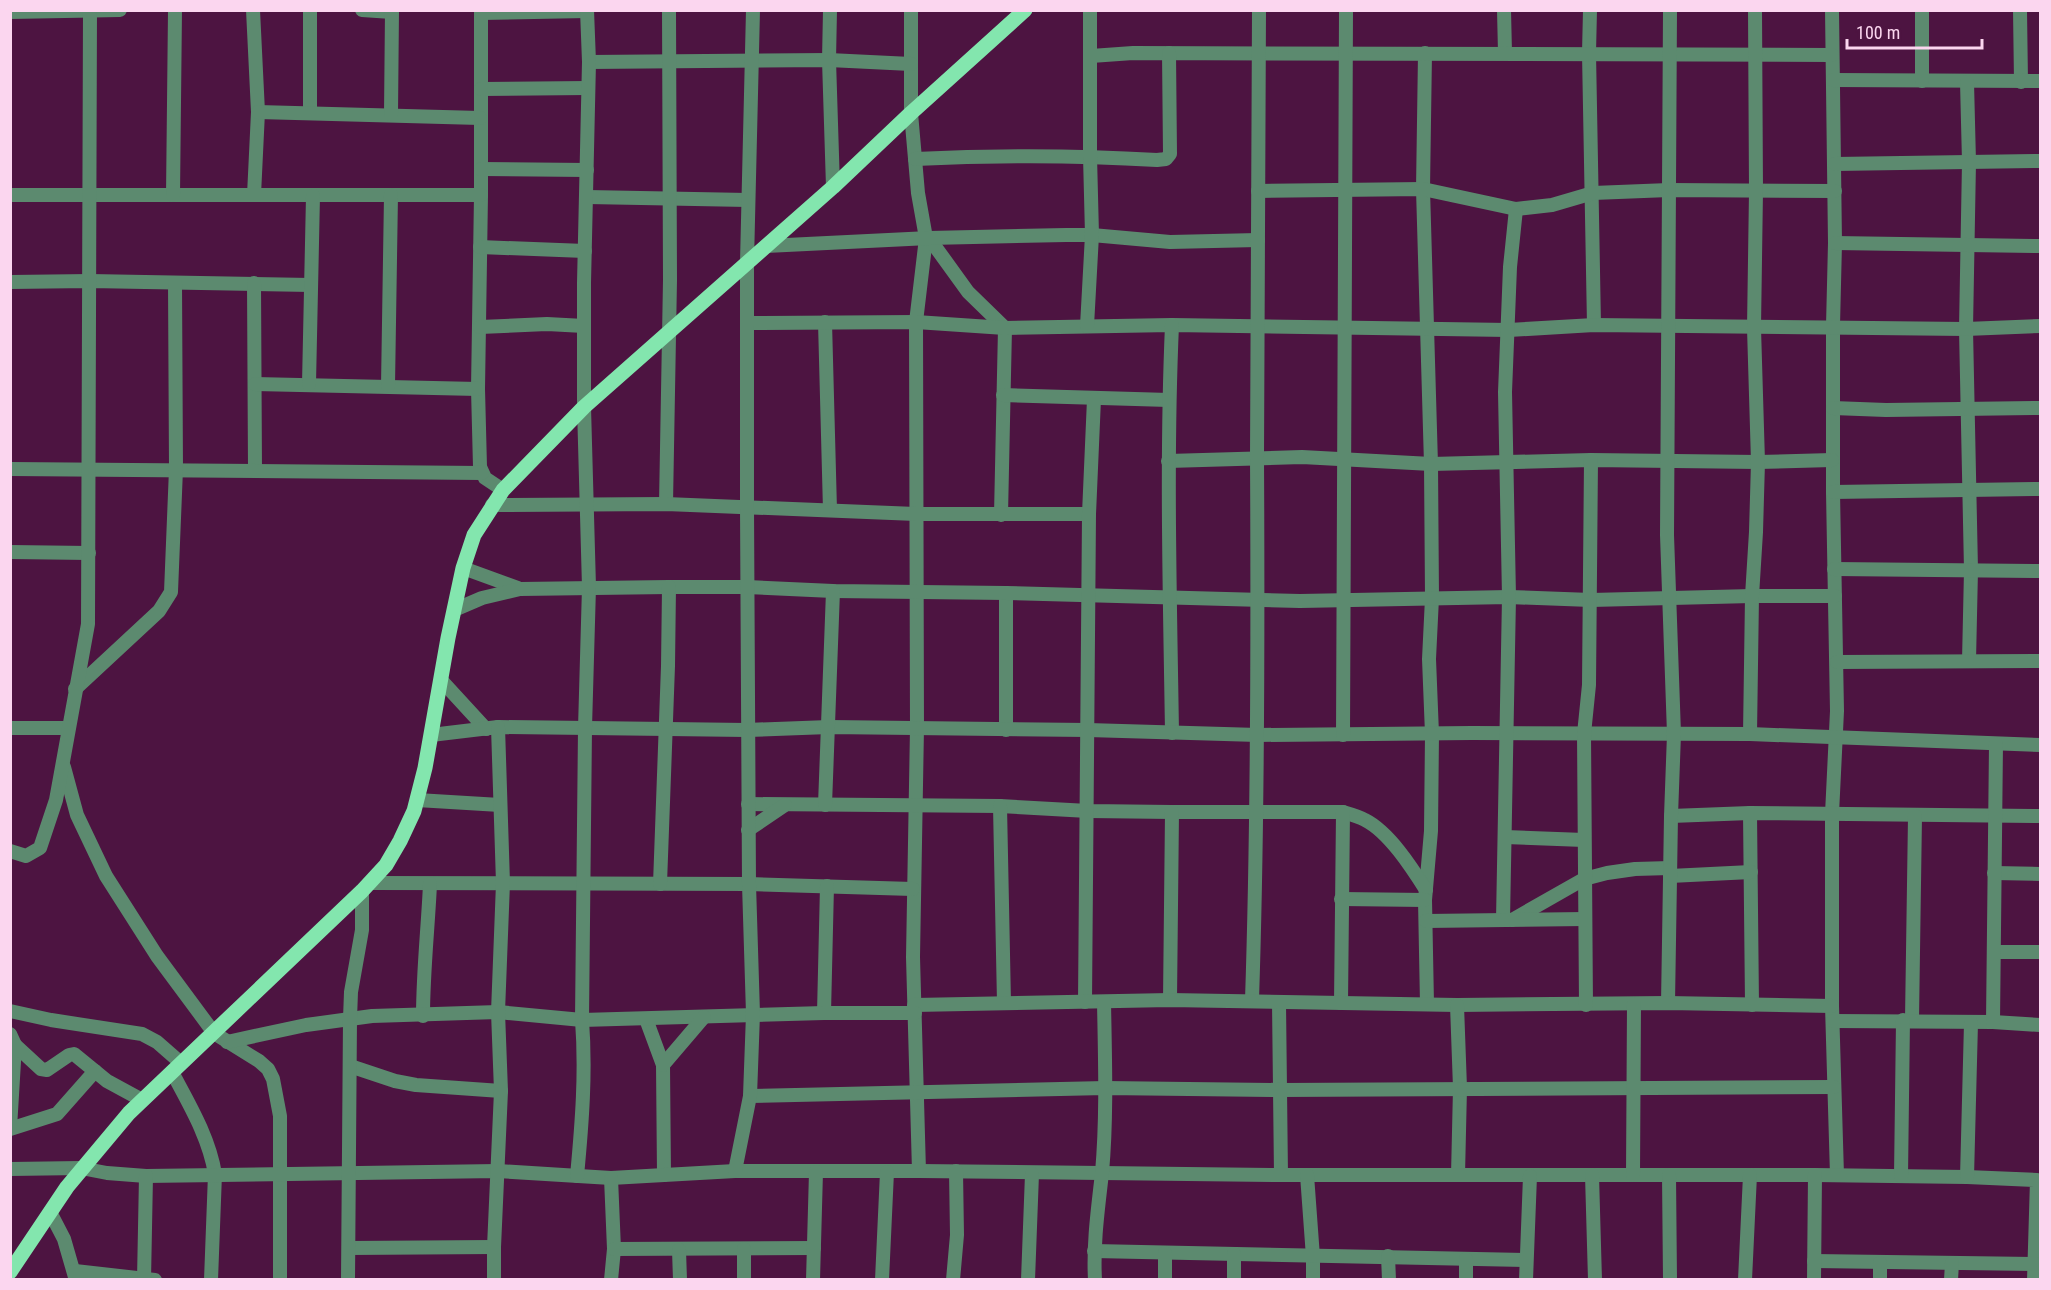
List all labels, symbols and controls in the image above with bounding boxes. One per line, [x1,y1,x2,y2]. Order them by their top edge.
scale bar [1847,12,1982,50]
text: 100 m [1856,22,1900,43]

